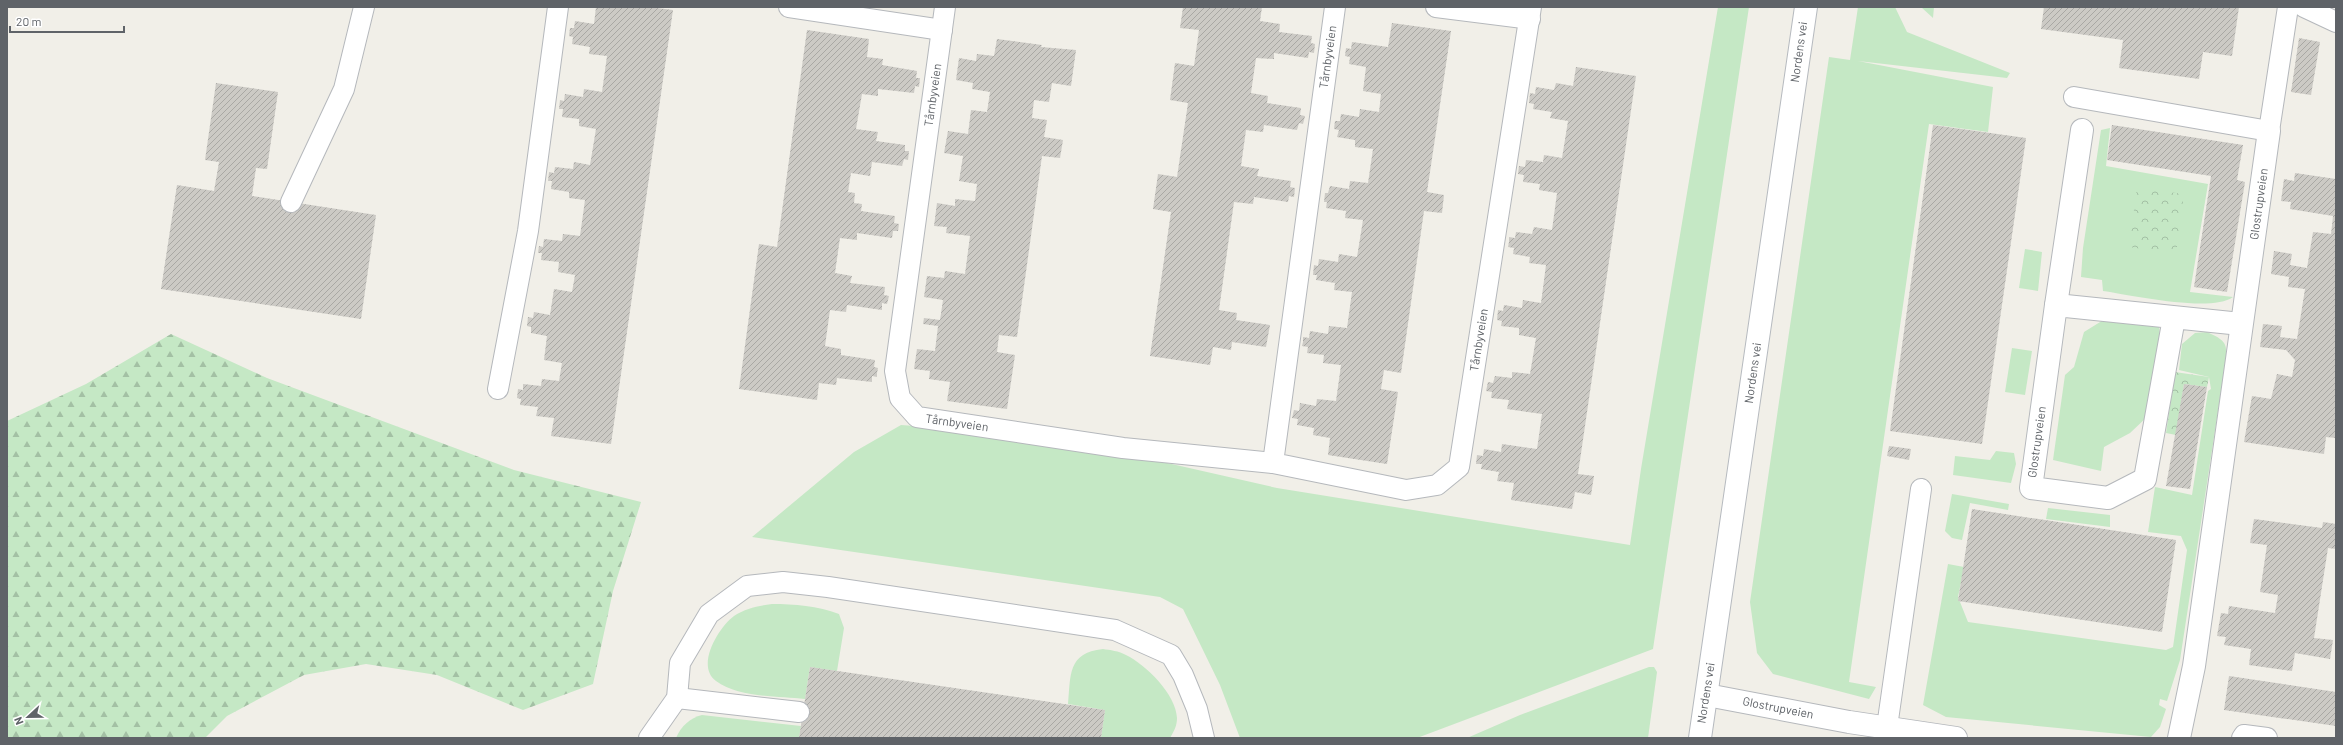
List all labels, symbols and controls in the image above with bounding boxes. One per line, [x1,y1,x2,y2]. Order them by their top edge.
scale bar [10,8,124,34]
text: 20 m [16,14,42,28]
street label: Nordens vei [1787,20,1809,83]
street label: Tårnbyveien [1316,24,1338,89]
street label: Tårnbyveien [921,62,943,127]
street label: Glostrupveien [2246,167,2270,240]
street label: Tårnbyveien [1466,307,1490,372]
street label: Nordens vei [1741,341,1763,404]
street label: Glostrupveien [2024,405,2048,478]
street label: Tårnbyveien [925,411,990,433]
street label: Nordens vei [1693,661,1717,724]
street label: Glostrupveien [1742,693,1815,721]
north arrow [8,697,48,737]
text: N [11,715,26,727]

